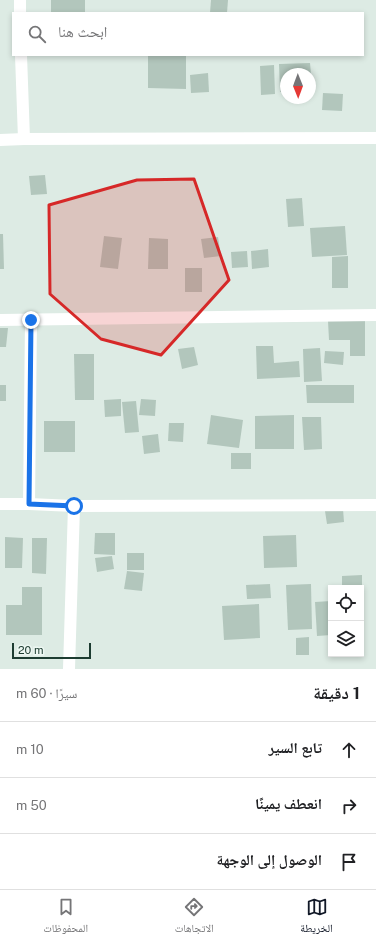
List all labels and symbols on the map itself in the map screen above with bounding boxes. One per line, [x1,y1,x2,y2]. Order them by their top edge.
north arrow [280,68,316,104]
route end [22,311,40,329]
route start [65,497,83,515]
scale bar [12,641,91,660]

